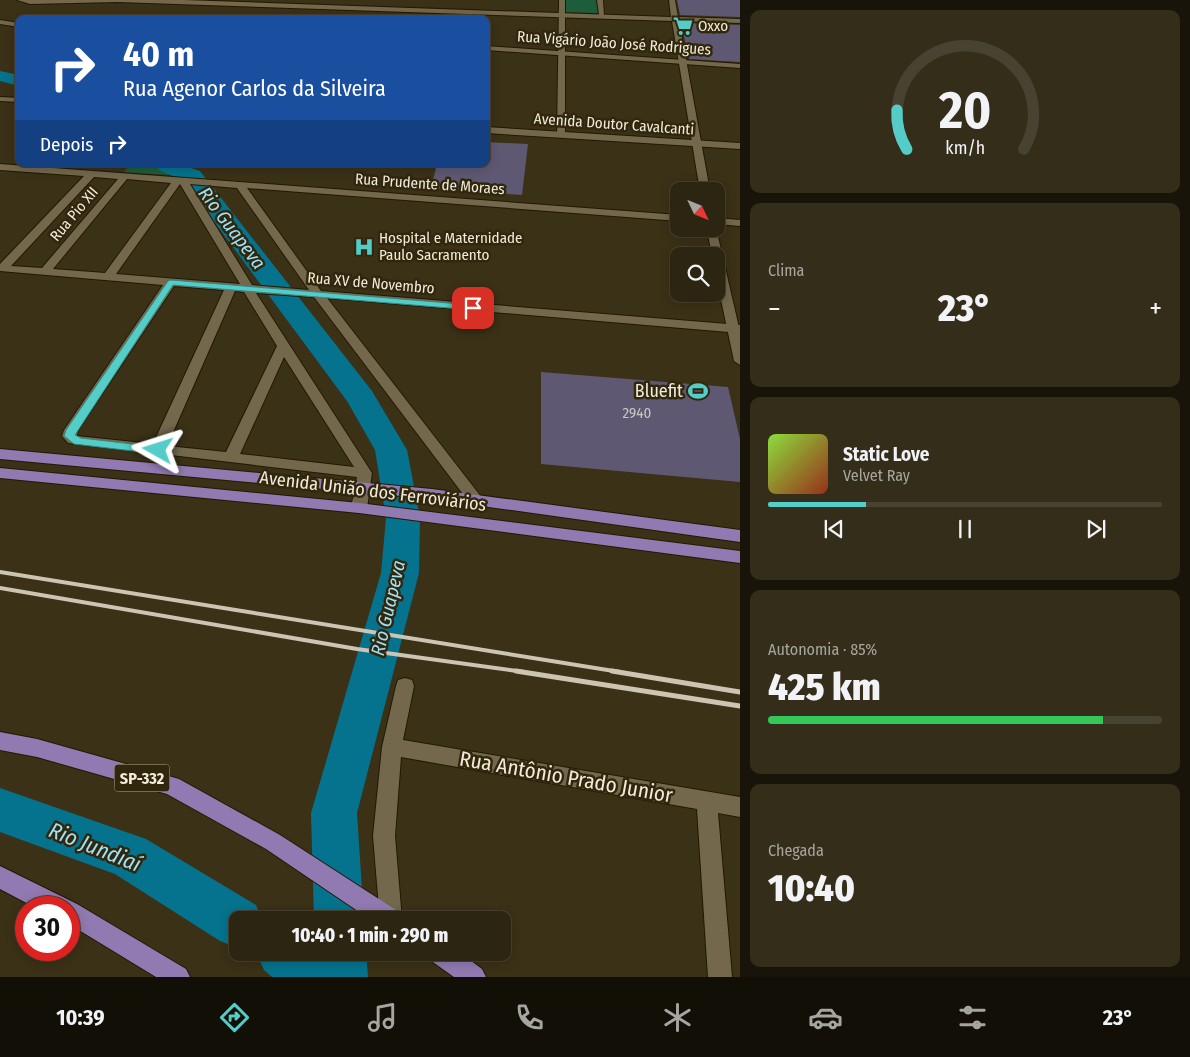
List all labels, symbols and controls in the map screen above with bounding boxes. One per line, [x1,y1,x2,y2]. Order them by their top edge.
supermarket icon: Oxxo [672,15,694,37]
place label: Oxxo [698,17,728,35]
street label: Rua Vigário João José Rodrigues [516,27,712,59]
text: 40 m [123,33,194,75]
icon: right [40,35,105,100]
text: Rua Agenor Carlos da Silveira [123,75,386,102]
text: 20 [938,79,991,142]
street label: Avenida Doutor Cavalcanti [533,109,695,139]
icon: right [103,130,131,158]
text: Depois [40,133,93,156]
text: km/h [945,137,985,159]
street label: Rua Prudente de Moraes [355,170,505,198]
water label: Rio Guapeva [194,182,270,274]
north arrow [670,182,725,238]
map controls [670,182,725,302]
street label: Rua Pio XII [46,183,102,245]
place label: Hospital e Maternidade Paulo Sacramento [379,229,522,264]
hospital icon: Hospital e Maternidade Paulo Sacramento [353,236,375,258]
button: search [670,247,725,302]
text: Clima [768,261,804,280]
street label: Rua XV de Novembro [307,268,435,298]
text: 23° [938,285,992,331]
pin [452,287,494,329]
text: − [768,292,781,325]
text: + [1149,292,1162,325]
icon: arrive [459,294,487,322]
place label: Bluefit [635,380,683,402]
sports icon: Bluefit [687,380,709,402]
house number: 2940 [623,404,651,422]
position arrow [131,423,183,475]
text: Static Love [843,443,930,466]
street label: Avenida União dos Ferroviários [258,466,488,516]
text: Velvet Ray [843,466,910,485]
icon: previous [820,515,848,543]
icon: pause [951,515,979,543]
icon: next [1082,515,1110,543]
water label: Rio Guapeva [366,558,410,658]
text: Autonomia · 85% [768,640,877,659]
text: 425 km [768,664,881,710]
street label: Rua Antônio Prado Junior [457,745,675,809]
road number: SP-332 [114,764,170,791]
water label: Rio Jundiaí [45,816,146,878]
text: Chegada [768,841,824,860]
text: 10:40 [768,865,855,911]
speed limit sign: 30 [15,896,80,961]
text: 10:40 · 1 min · 290 m [292,924,448,947]
icon: directions [217,1000,252,1035]
icon: music [365,1000,400,1035]
icon: phone [512,1000,547,1035]
icon: climate [660,1000,695,1035]
icon: car [808,1000,843,1035]
icon: filters [955,1000,990,1035]
text: 10:39 [56,1004,105,1031]
text: 23° [1103,1004,1134,1031]

